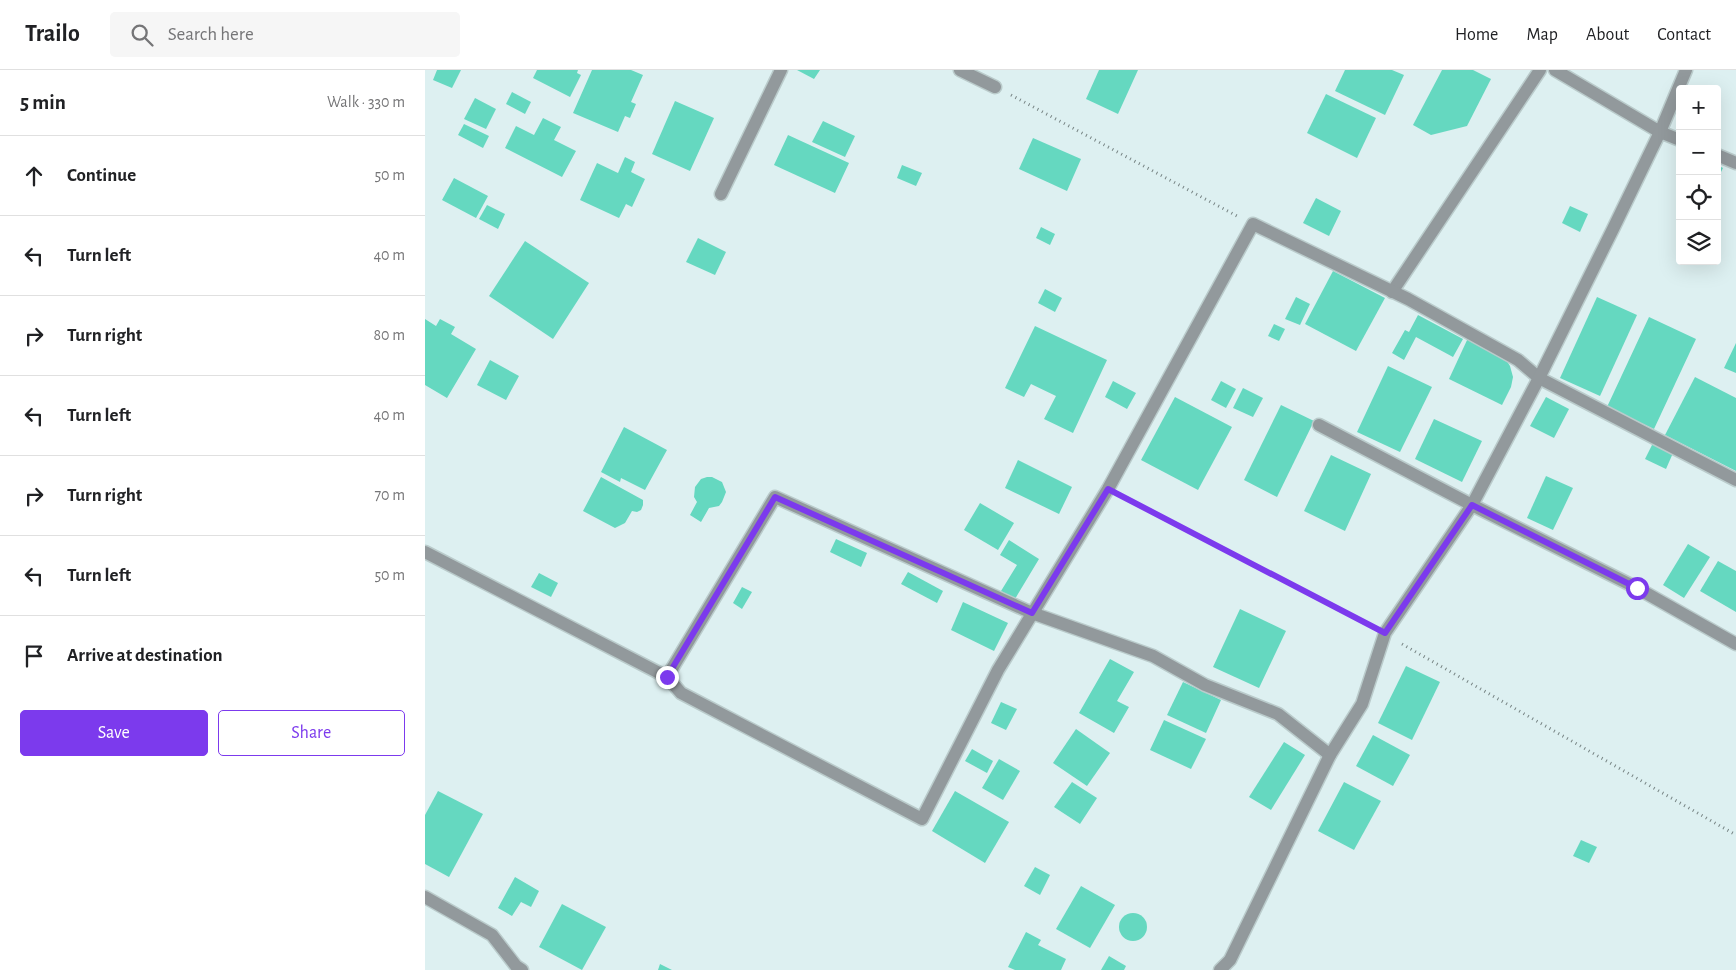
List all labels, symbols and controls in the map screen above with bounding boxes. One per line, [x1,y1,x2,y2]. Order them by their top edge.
search box [110,12,460,57]
icon: search [128,21,156,49]
text: Trailo [25,22,80,46]
text: Search here [168,25,254,44]
text: Home [1455,26,1498,44]
text: Map [1526,26,1558,44]
text: About [1586,26,1629,44]
text: Contact [1657,26,1711,44]
map controls [1676,85,1721,265]
button: + [1676,85,1721,130]
text: 5 min [20,92,66,113]
text: Walk · 330 m [327,94,405,110]
button: − [1676,130,1721,175]
icon: ahead [20,162,48,190]
text: Continue [67,166,136,185]
text: 50 m [374,167,405,183]
button: locate [1676,175,1721,220]
button: layers [1676,220,1721,265]
icon: left [20,242,48,270]
text: Turn left [67,246,131,265]
text: 40 m [373,247,405,263]
icon: right [20,322,48,350]
text: Turn right [67,326,142,345]
text: 80 m [374,327,405,343]
icon: left [20,402,48,430]
text: Turn left [67,406,131,425]
text: 40 m [373,407,405,423]
icon: right [20,482,48,510]
text: Turn right [67,486,142,505]
text: 70 m [374,487,405,503]
icon: left [20,562,48,590]
text: Turn left [67,566,131,585]
text: 50 m [374,567,405,583]
route start [1626,577,1649,600]
icon: arrive [20,642,48,670]
text: Arrive at destination [67,646,223,665]
route end [656,666,679,689]
button: Save [20,710,208,756]
button: Share [218,710,405,756]

